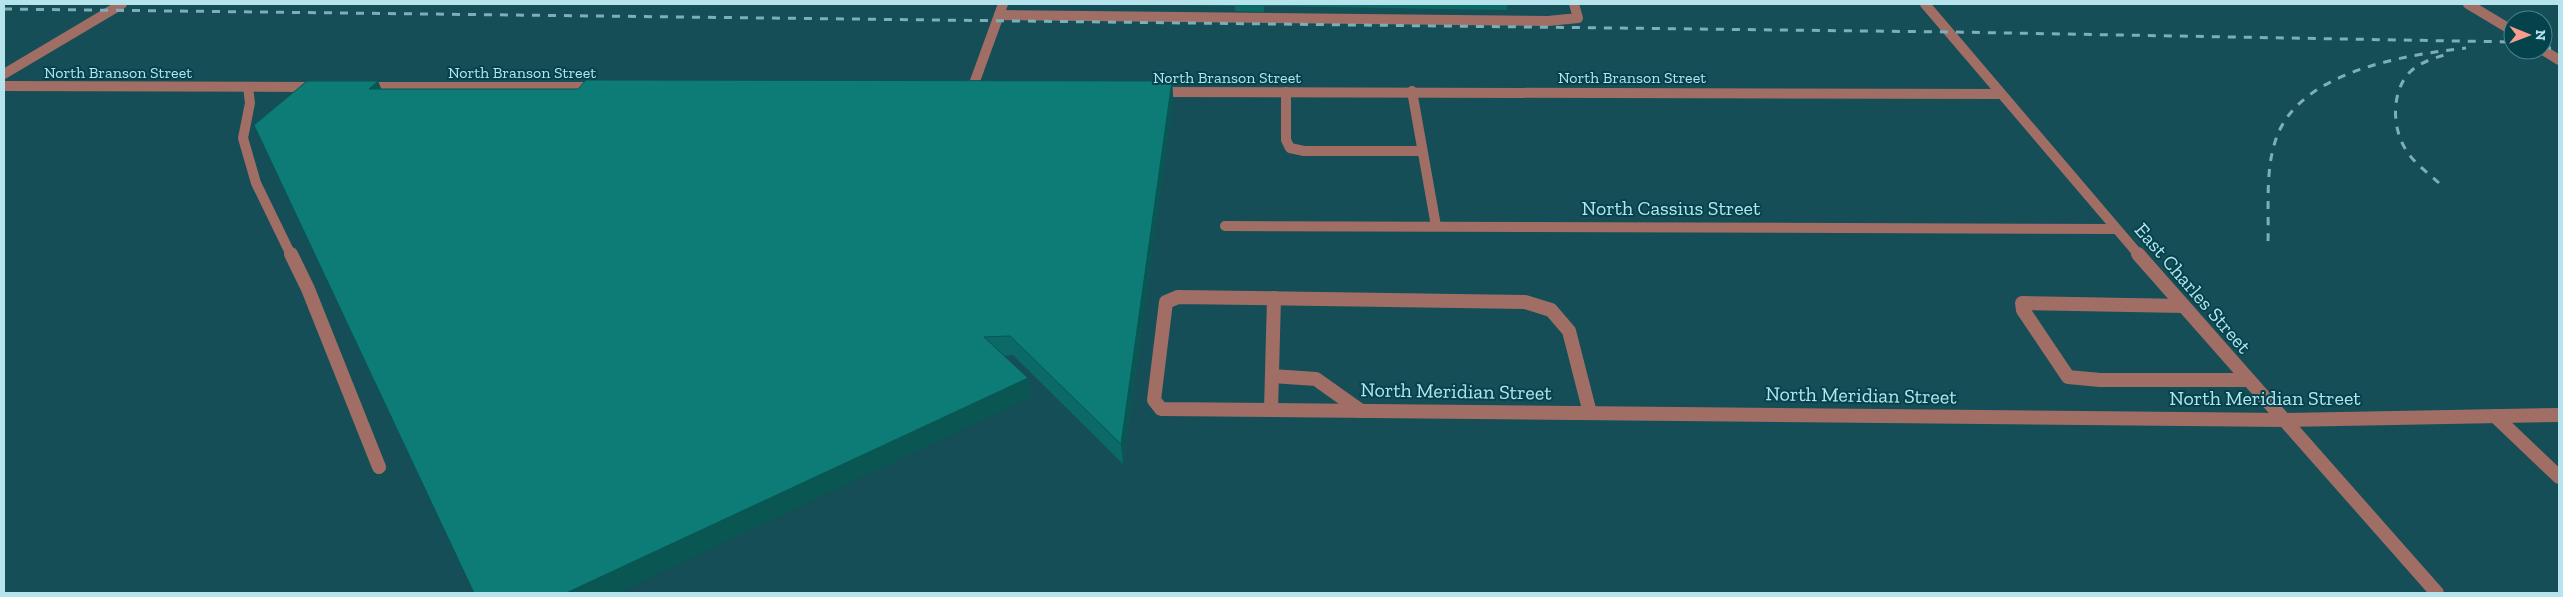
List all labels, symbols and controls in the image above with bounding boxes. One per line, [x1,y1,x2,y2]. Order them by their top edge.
north arrow [2503,10,2553,60]
text: N [2532,30,2549,41]
street label: North Branson Street [44,63,192,82]
street label: North Branson Street [448,63,596,82]
street label: North Branson Street [1153,68,1301,87]
street label: North Branson Street [1558,68,1706,87]
street label: North Cassius Street [1582,196,1761,220]
street label: East Charles Street [2130,218,2257,359]
street label: North Meridian Street [1360,377,1553,405]
street label: North Meridian Street [1765,381,1958,409]
street label: North Meridian Street [2169,386,2361,410]

